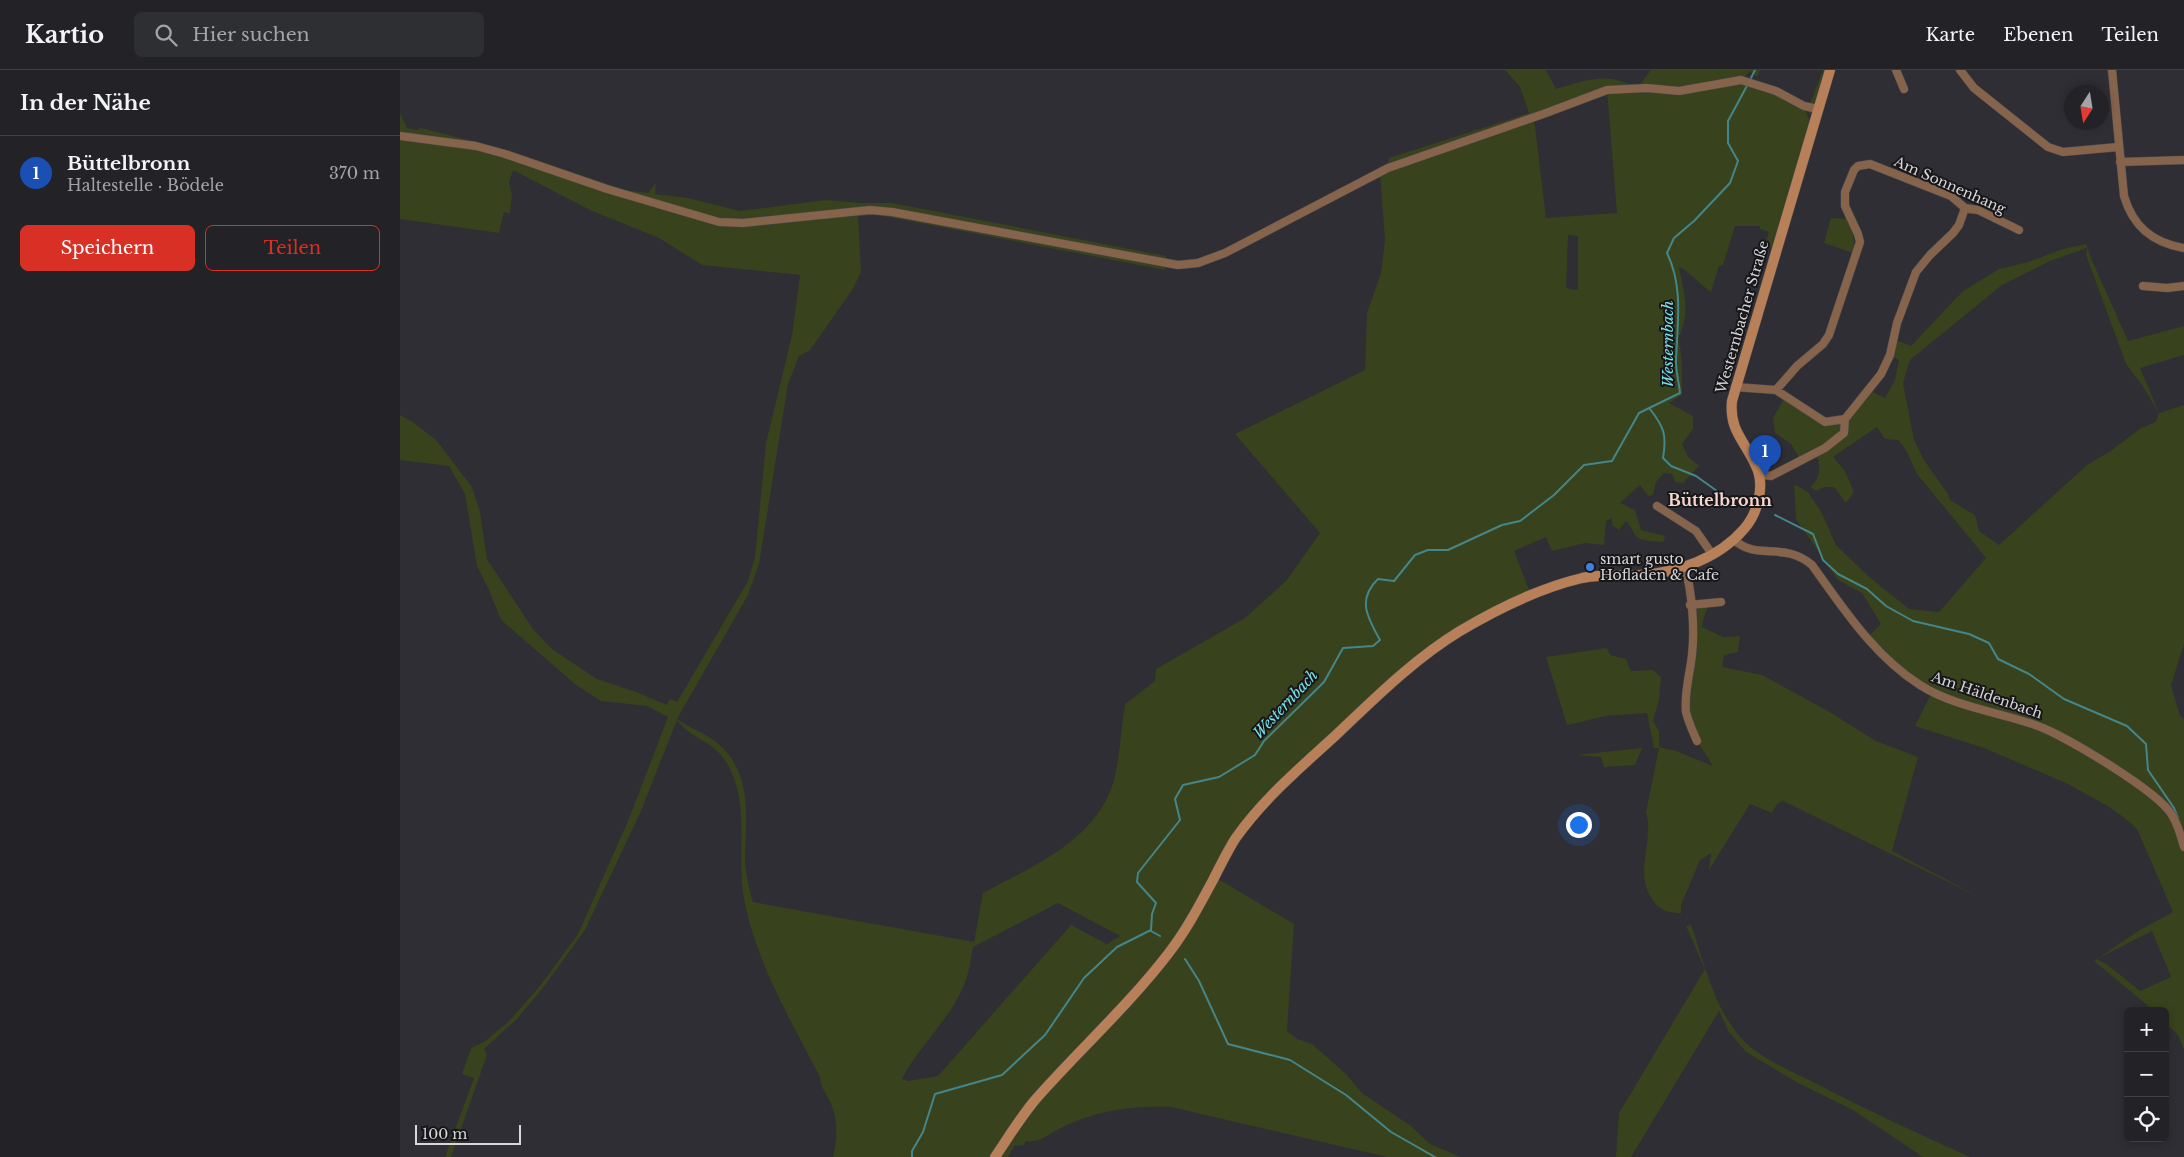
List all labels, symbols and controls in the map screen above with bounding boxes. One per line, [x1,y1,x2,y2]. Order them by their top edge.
search box [134,12,484,57]
text: Kartio [25,20,104,49]
icon: search [152,21,180,49]
text: Hier suchen [192,23,310,46]
text: Karte [1925,24,1975,46]
text: Ebenen [2003,24,2073,46]
text: Teilen [2101,24,2159,46]
north arrow [2064,85,2109,130]
text: In der Nähe [20,90,151,116]
text: Büttelbronn [67,152,190,175]
street label: Am Sonnenhang [1890,152,2009,218]
text: 1 [33,163,39,183]
text: 370 m [329,163,380,183]
text: Haltestelle · Bödele [67,175,224,195]
button: Speichern [20,225,195,271]
button: Teilen [205,225,380,271]
street label: Westernbacher Straße [1711,239,1772,396]
water label: Westernbach [1658,300,1677,387]
pin: 1 [1749,435,1781,476]
district label: Büttelbronn [1668,490,1772,510]
place label: smart gusto Hofladen & Cafe [1600,550,1719,584]
marker: smart gusto Hofladen & Cafe [1584,561,1596,573]
water label: Westernbach [1248,665,1322,742]
street label: Am Häldenbach [1928,667,2045,723]
your location [1566,812,1592,838]
map controls [2124,1007,2169,1142]
button: + [2124,1007,2169,1052]
button: − [2124,1052,2169,1097]
button: locate [2124,1097,2169,1142]
scale bar [415,1122,521,1145]
text: 100 m [422,1125,467,1143]

